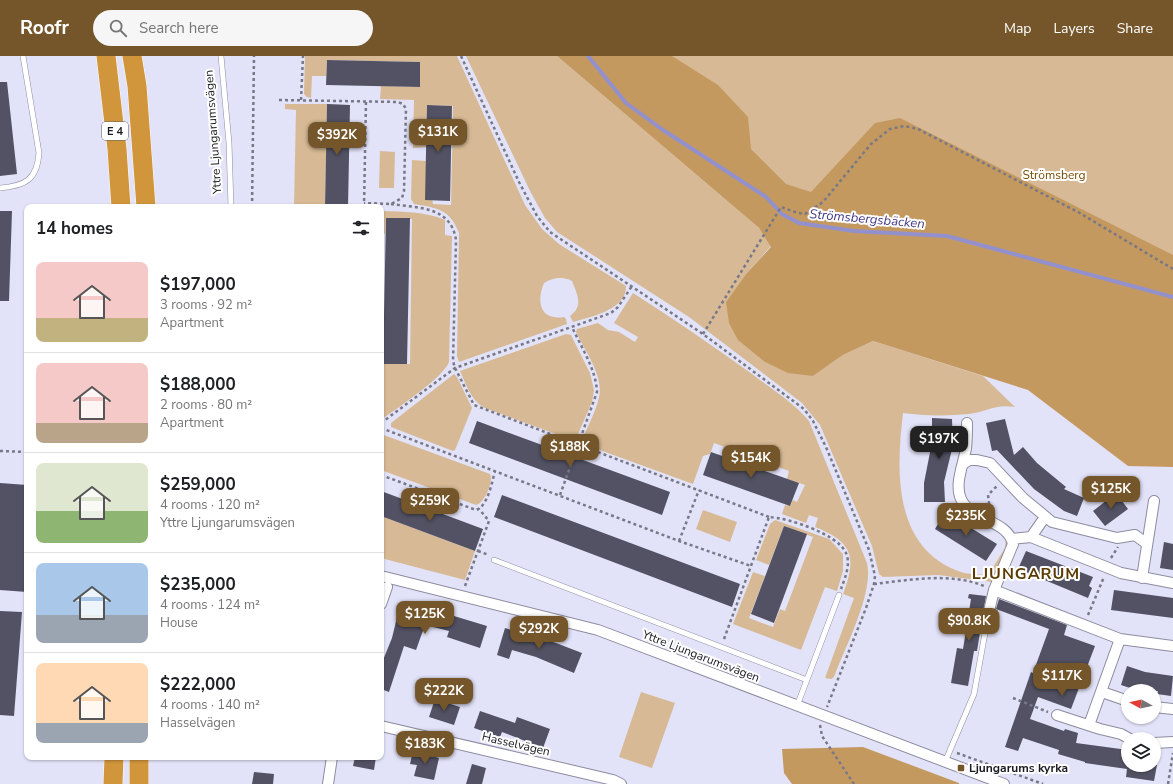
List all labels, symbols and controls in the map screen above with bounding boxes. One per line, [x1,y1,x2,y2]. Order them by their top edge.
search box [93,10,373,46]
text: Roofr [20,15,69,41]
icon: search [107,17,129,39]
text: Search here [139,18,218,38]
text: Map [1004,19,1031,38]
text: Layers [1053,19,1095,38]
text: Share [1117,19,1153,38]
street label: Yttre Ljungarumsvägen [201,69,225,196]
pin: $131K [410,119,466,153]
road number: E 4 [102,122,128,140]
pin: $392K [309,122,365,156]
text: $131K [418,123,458,141]
text: $392K [317,126,357,144]
park label: Strömsberg [1022,167,1086,183]
water label: Strömsbergsbäcken [809,205,925,233]
text: 14 homes [36,217,113,240]
icon: filters [350,217,372,239]
text: $197,000 [160,273,236,296]
icon: home [68,278,116,326]
text: 3 rooms · 92 m² [160,296,252,314]
text: Apartment [160,314,223,332]
text: $188,000 [160,373,236,396]
icon: home [68,379,116,427]
text: 2 rooms · 80 m² [160,396,252,414]
text: Apartment [160,414,223,432]
pin: $197K [911,426,967,460]
text: $197K [919,430,959,448]
pin: $188K [542,434,598,468]
text: $188K [550,438,590,456]
pin: $154K [723,445,779,479]
text: $154K [731,449,771,467]
text: $259,000 [160,473,236,496]
pin: $125K [1083,476,1139,510]
icon: home [68,479,116,527]
text: $125K [1091,480,1131,498]
pin: $259K [402,488,458,522]
text: $259K [410,492,450,510]
text: 4 rooms · 120 m² [160,496,260,514]
pin: $235K [938,503,994,537]
text: $235K [946,507,986,525]
text: Yttre Ljungarumsvägen [160,514,295,532]
district label: LJUNGARUM [972,563,1080,585]
text: $235,000 [160,573,236,596]
icon: home [68,579,116,627]
text: 4 rooms · 124 m² [160,596,260,614]
pin: $125K [397,601,453,635]
text: $125K [405,605,445,623]
pin: $90.8K [936,608,1002,642]
text: $90.8K [947,612,991,630]
text: House [160,614,198,632]
pin: $292K [511,616,567,650]
text: $292K [519,620,559,638]
street label: Yttre Ljungarumsvägen [639,626,762,686]
pin: $117K [1034,663,1090,697]
text: $117K [1042,667,1082,685]
text: $222,000 [160,673,236,696]
pin: $222K [416,678,472,712]
icon: home [68,679,116,727]
text: $222K [424,682,464,700]
north arrow [1121,684,1161,724]
map controls [1121,684,1161,772]
text: 4 rooms · 140 m² [160,696,260,714]
text: Hasselvägen [160,714,235,732]
street label: Hasselvägen [480,728,552,760]
pin: $183K [397,731,453,765]
button: layers [1121,732,1161,772]
text: $183K [405,735,445,753]
place label: Ljungarums kyrka [969,760,1068,776]
marker: Ljungarums kyrka [956,763,966,773]

